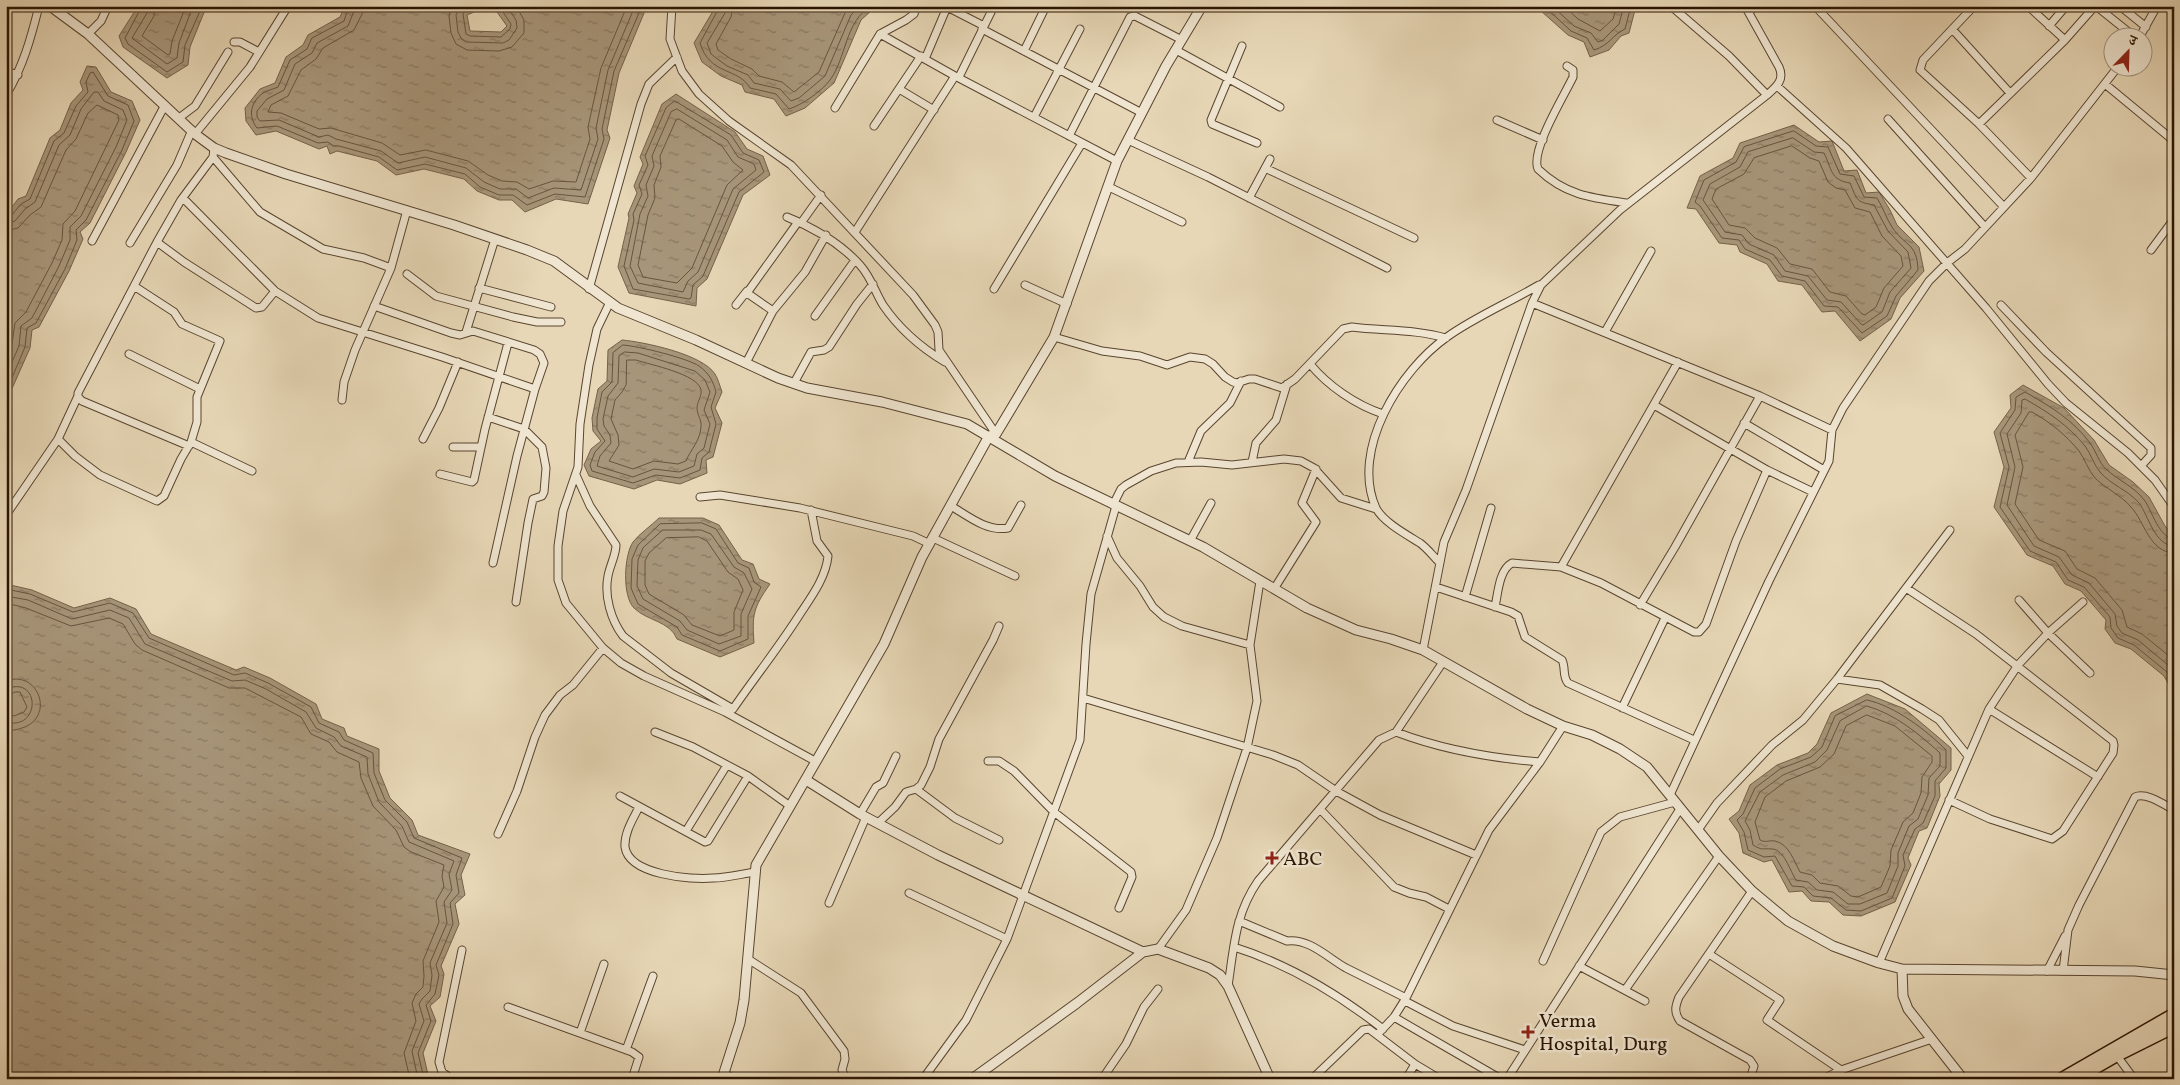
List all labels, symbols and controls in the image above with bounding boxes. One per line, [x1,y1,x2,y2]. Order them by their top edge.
north arrow [2102,28,2152,78]
text: उ [2125,31,2140,52]
place label: ABC [1283,846,1323,874]
marker: ABC [1265,851,1279,865]
place label: Verma Hospital, Durg [1539,1008,1667,1059]
marker: Verma Hospital, Durg [1521,1025,1535,1039]

